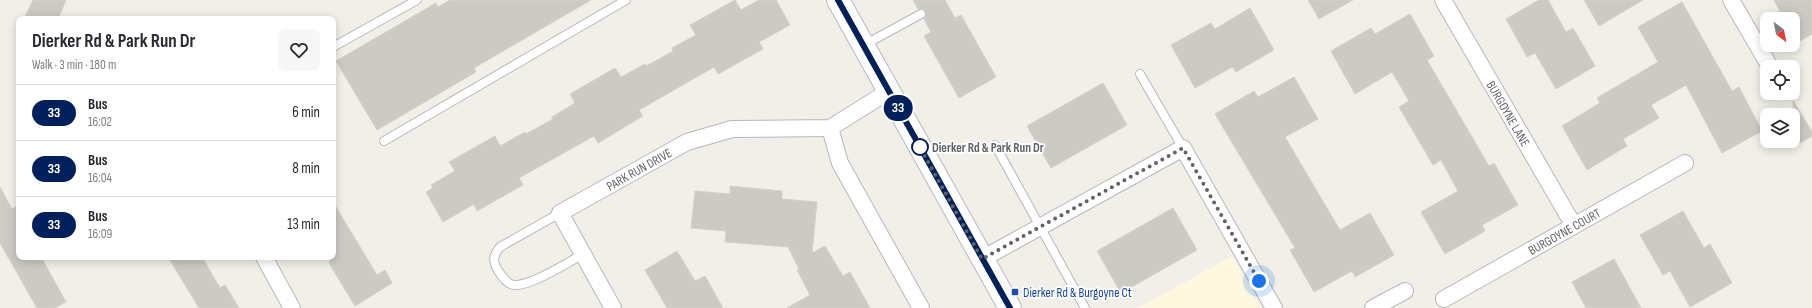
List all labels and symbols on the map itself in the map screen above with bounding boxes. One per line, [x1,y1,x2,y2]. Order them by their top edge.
north arrow [1760,12,1800,52]
street label: BURGOYNE LANE [1483,78,1533,149]
line badge: 33 [880,95,916,121]
marker: Dierker Rd & Park Run Dr [911,138,929,156]
place label: Dierker Rd & Park Run Dr [932,140,1044,156]
street label: PARK RUN DRIVE [604,145,675,194]
street label: BURGOYNE COURT [1526,205,1604,259]
your location [1249,271,1269,291]
place label: Dierker Rd & Burgoyne Ct [1023,285,1132,301]
marker: Dierker Rd & Burgoyne Ct [1010,287,1020,297]

